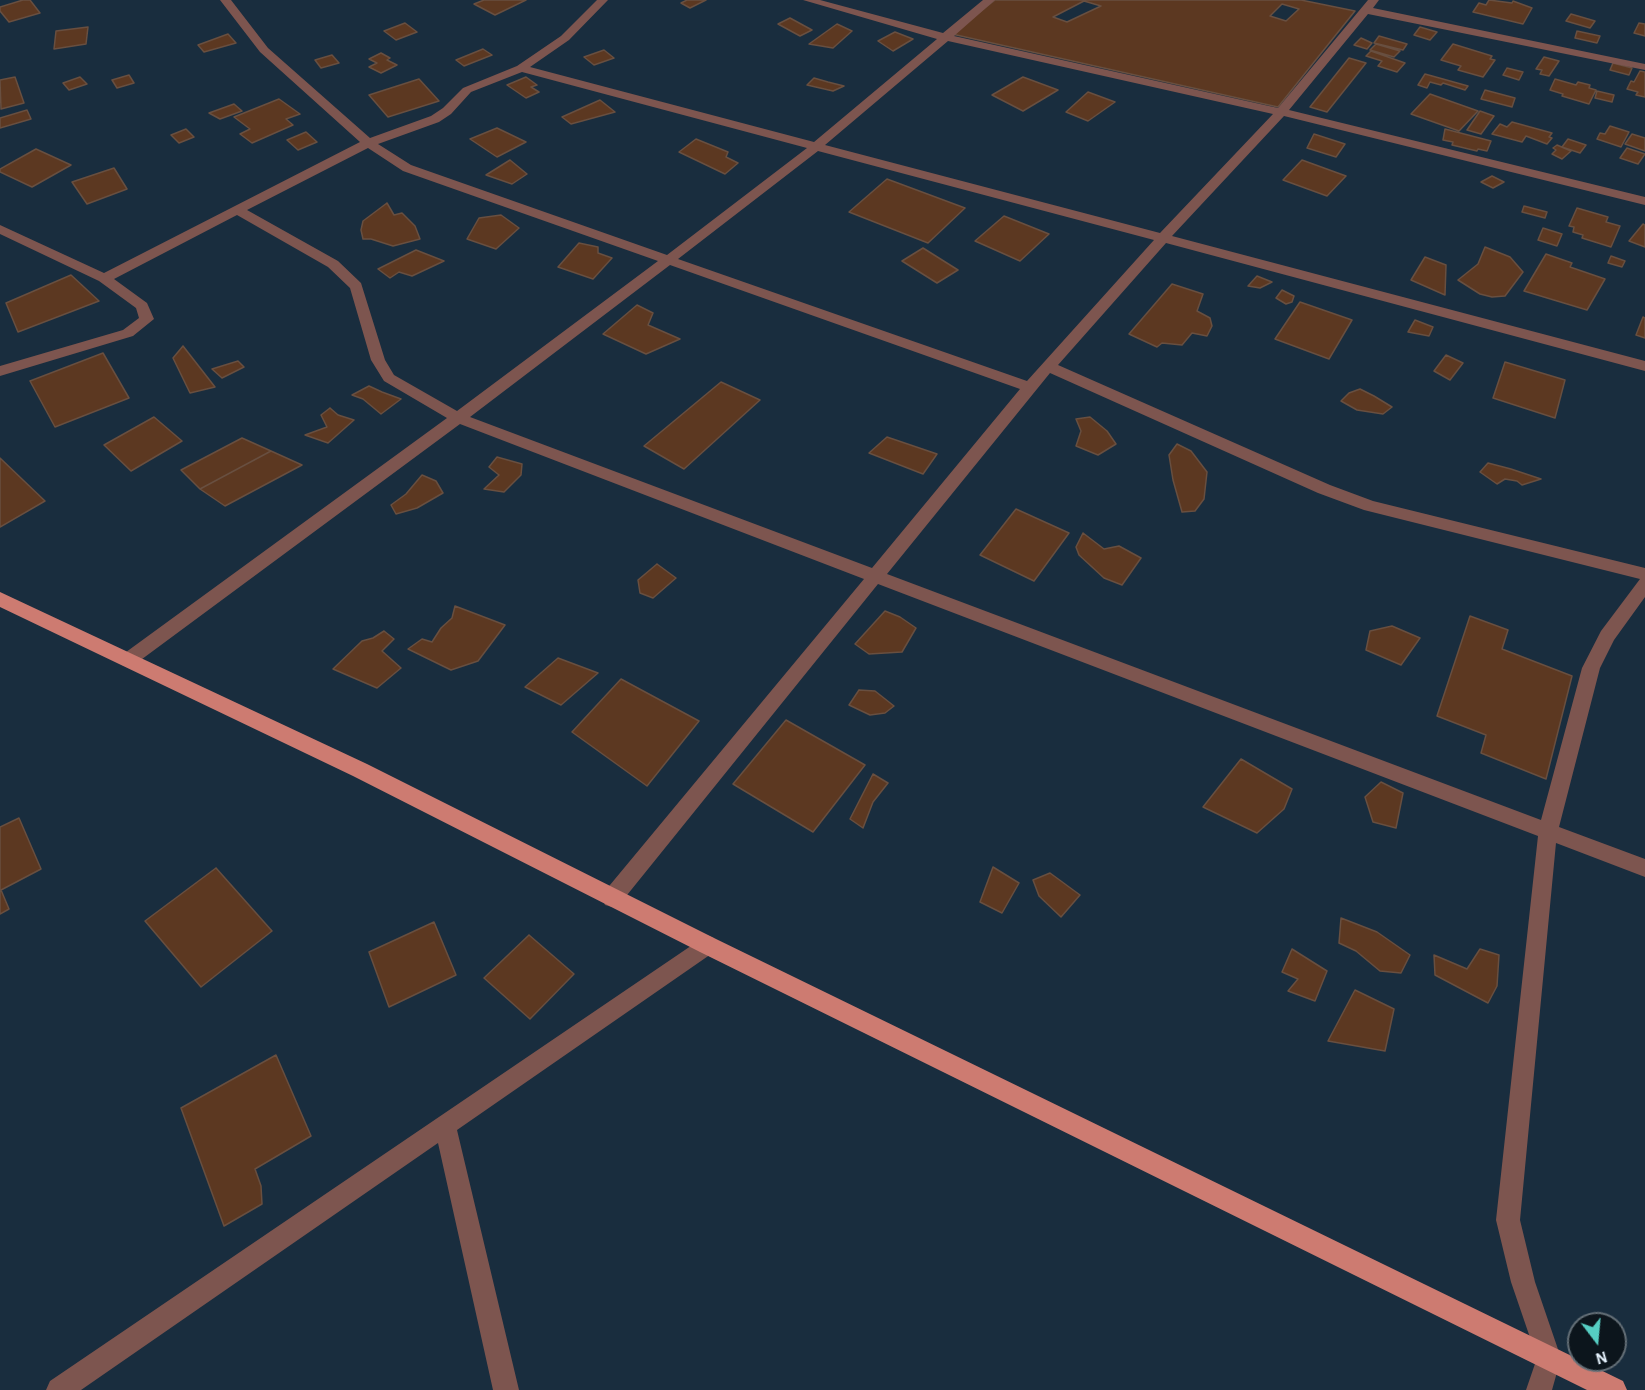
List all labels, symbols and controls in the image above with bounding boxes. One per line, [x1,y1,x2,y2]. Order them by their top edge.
north arrow [1567,1312,1627,1372]
text: N [1594,1348,1609,1367]

